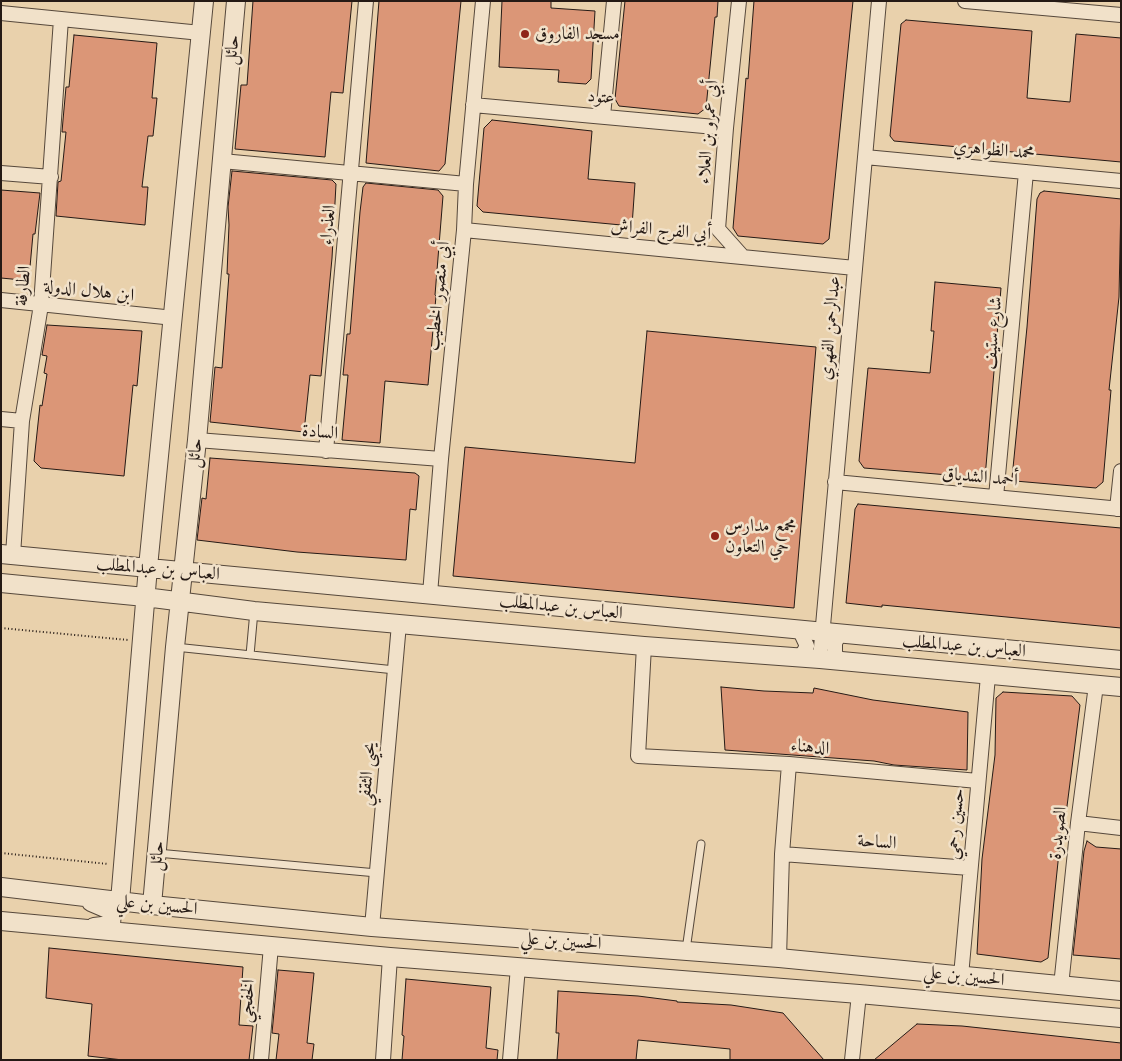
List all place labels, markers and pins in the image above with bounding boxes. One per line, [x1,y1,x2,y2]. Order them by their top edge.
place label: مسجد الفاروق [535,23,620,45]
marker: مسجد الفاروق [519,28,531,40]
place label: مجمع مدارس حي التعاون [725,515,796,558]
marker: مجمع مدارس حي التعاون [709,530,721,542]

